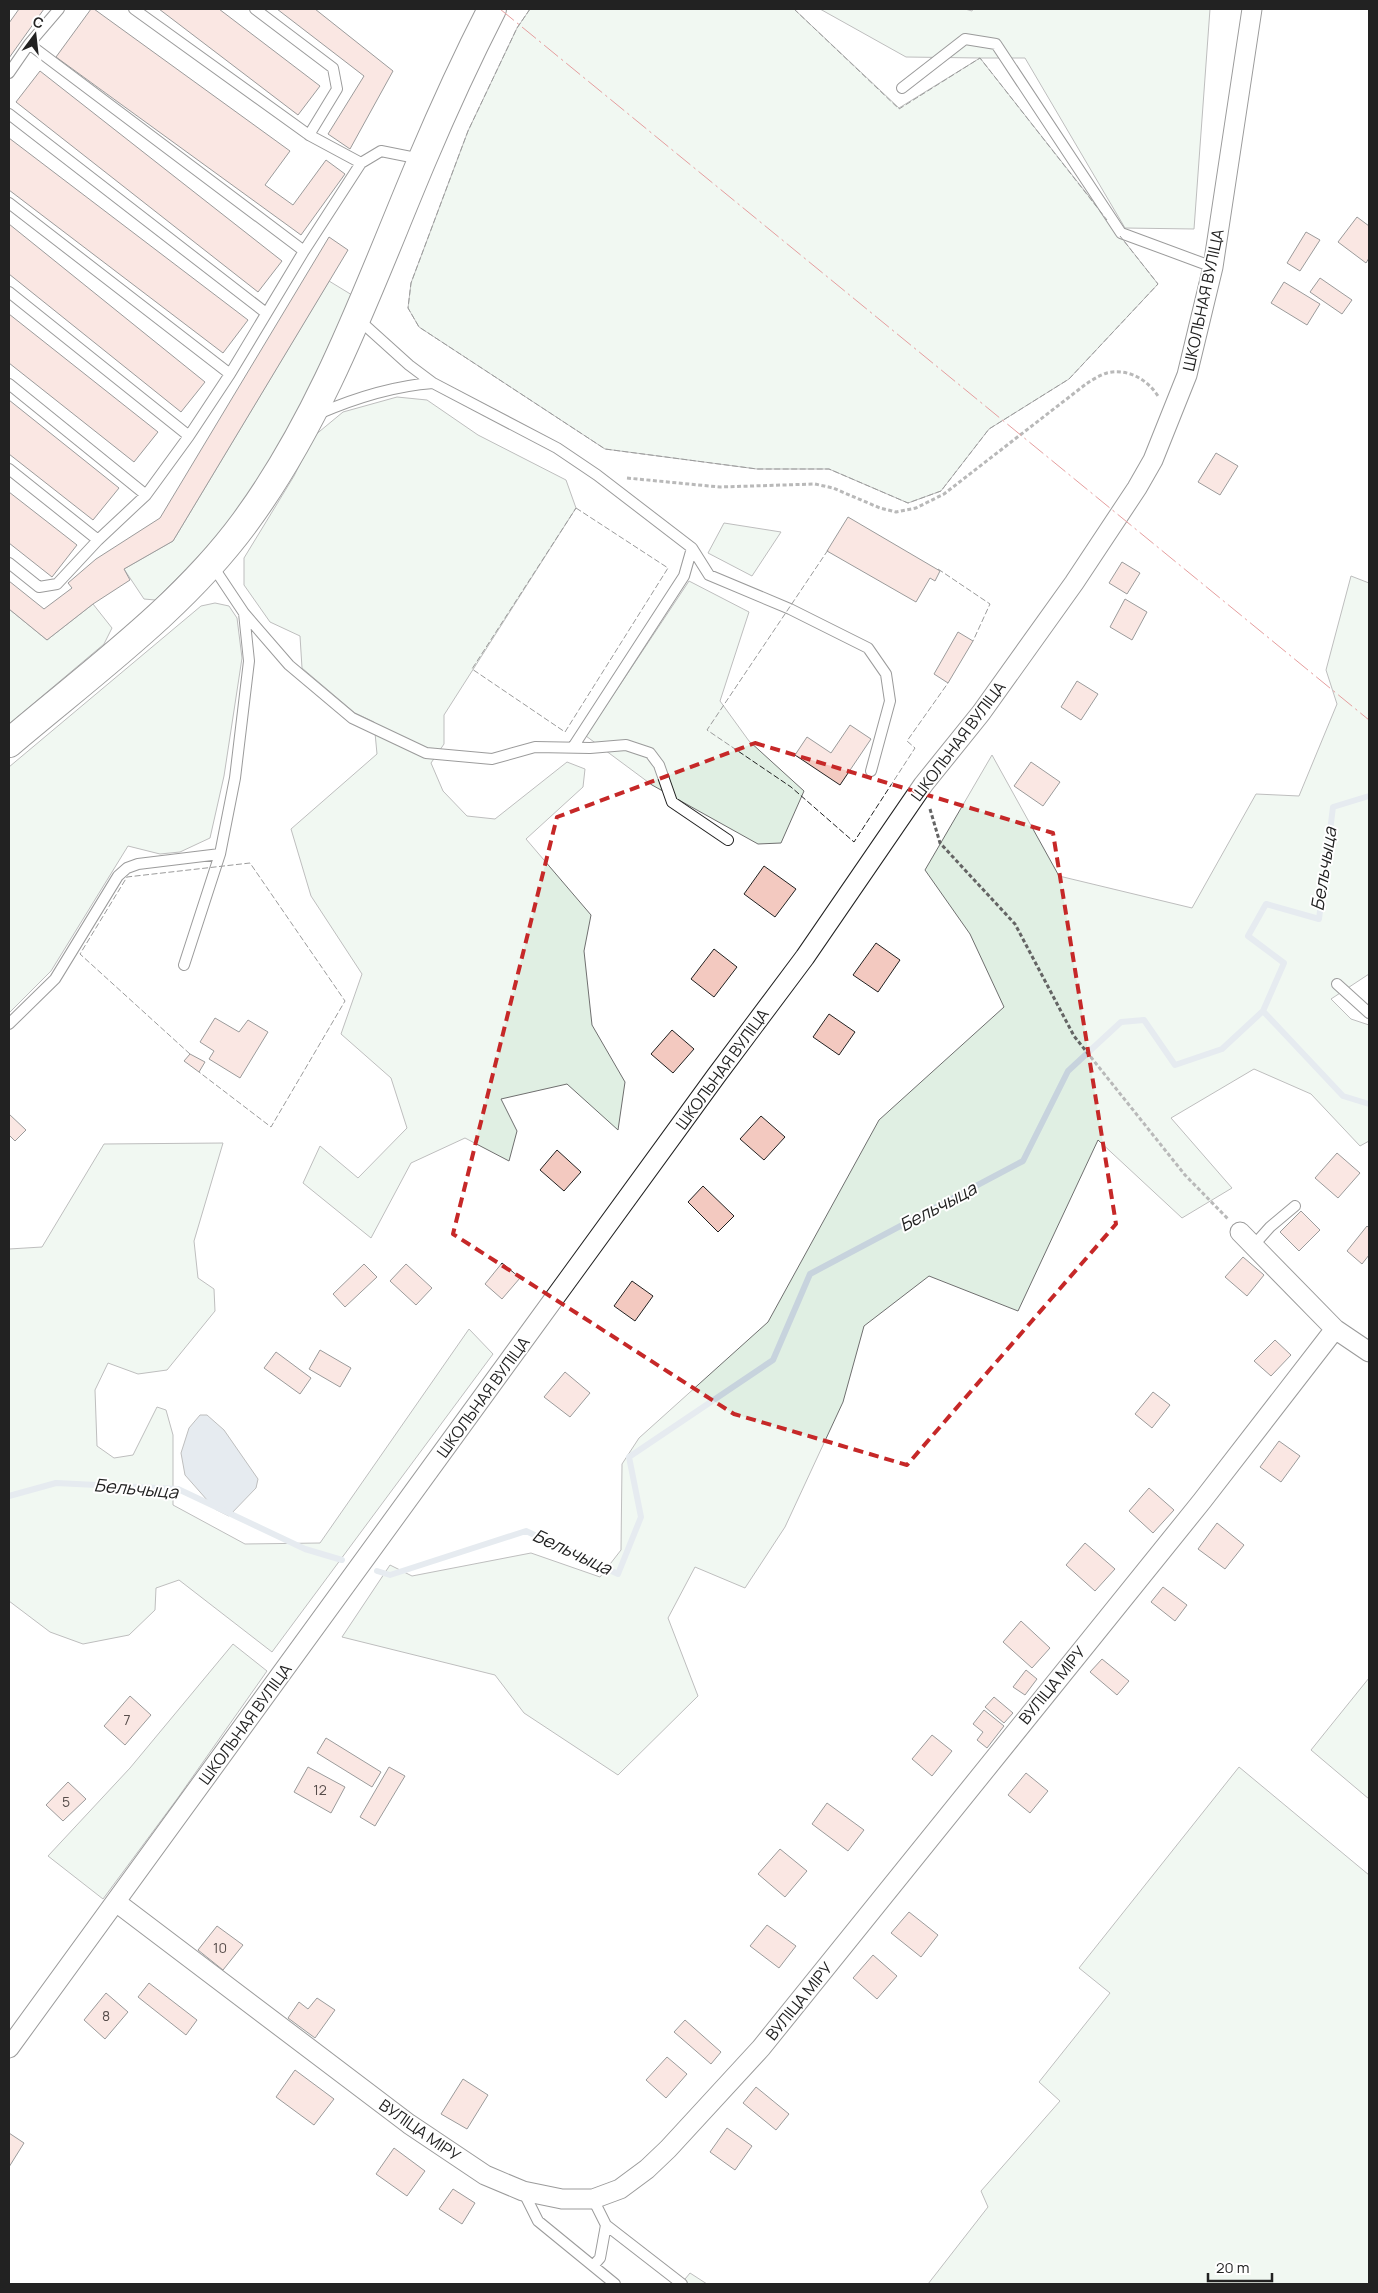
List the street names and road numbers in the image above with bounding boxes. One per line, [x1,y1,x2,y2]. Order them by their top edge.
street label: ШКОЛЬНАЯ ВУЛІЦА [1177,227,1229,373]
street label: ШКОЛЬНАЯ ВУЛІЦА [906,677,1010,805]
street label: ШКОЛЬНАЯ ВУЛІЦА [671,1004,773,1134]
street label: ШКОЛЬНАЯ ВУЛІЦА [432,1332,534,1462]
street label: ВУЛІЦА МІРУ [1014,1641,1090,1729]
street label: ШКОЛЬНАЯ ВУЛІЦА [194,1659,296,1789]
street label: ВУЛІЦА МІРУ [761,1957,837,2045]
street label: ВУЛІЦА МІРУ [375,2094,465,2166]

